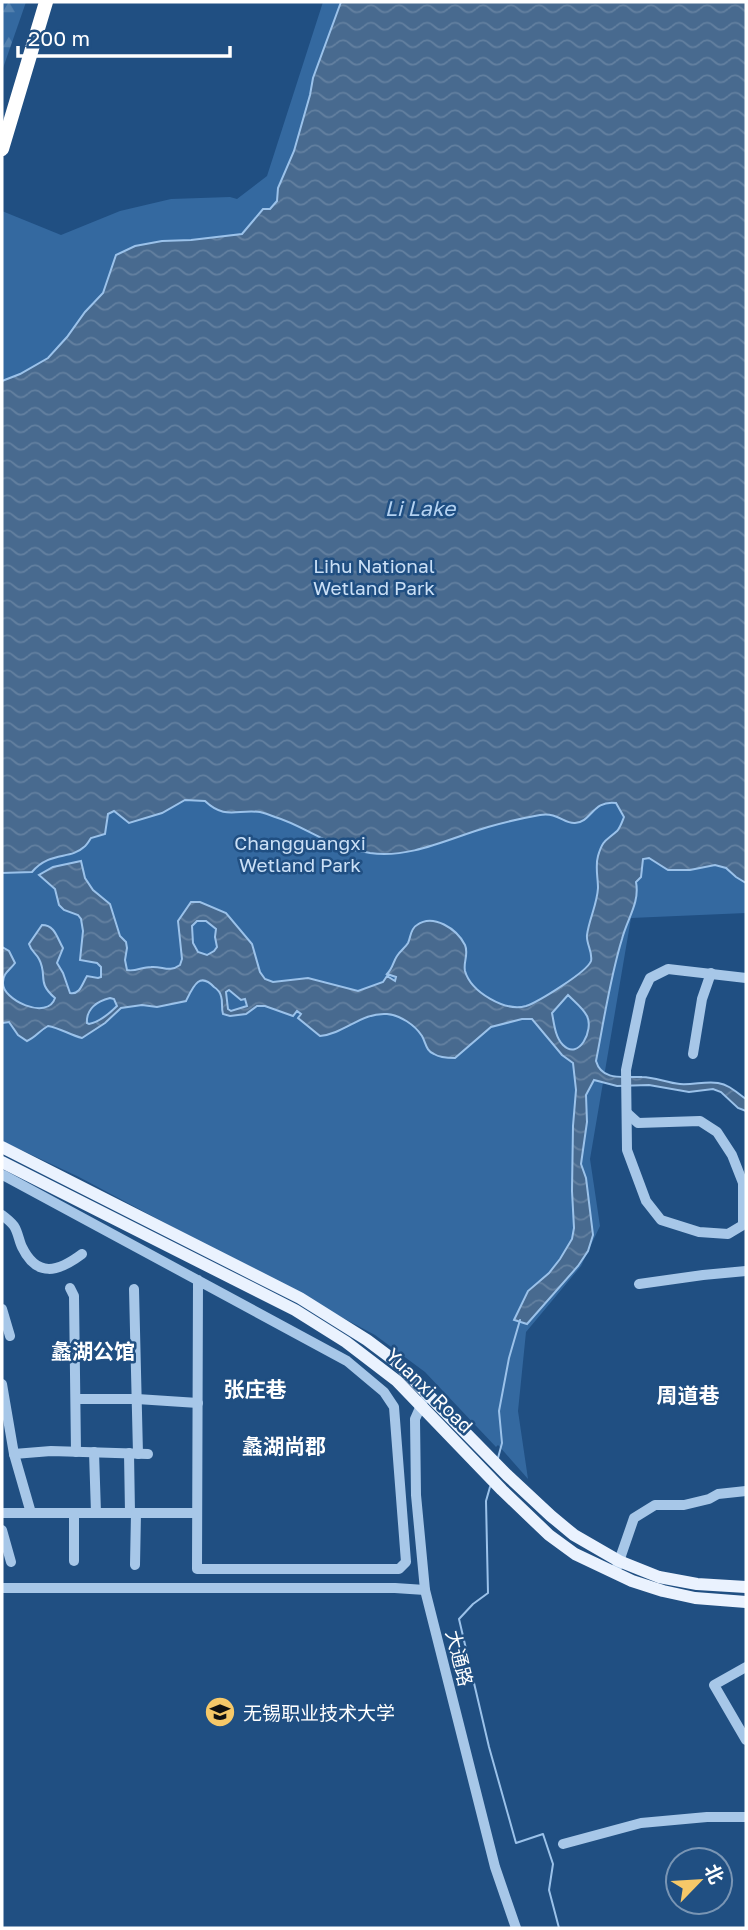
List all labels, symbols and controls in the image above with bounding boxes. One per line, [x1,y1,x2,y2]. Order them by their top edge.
scale bar [18,14,229,58]
text: 200 m [28,25,90,51]
water label: Li Lake [385,495,457,521]
park label: Lihu National Wetland Park [313,554,435,599]
park label: Changguangxi Wetland Park [234,831,366,876]
district label: 蠡湖公馆 [51,1338,135,1364]
street label: Yuanxi Road [382,1343,478,1437]
district label: 张庄巷 [224,1376,287,1402]
district label: 周道巷 [657,1382,720,1408]
district label: 蠡湖尚郡 [242,1433,326,1459]
street label: 大通路 [442,1628,478,1688]
school or university icon: 无锡职业技术大学 [203,1695,237,1729]
place label: 无锡职业技术大学 [243,1701,395,1724]
north arrow [664,1846,734,1916]
text: 北 [700,1860,729,1887]

